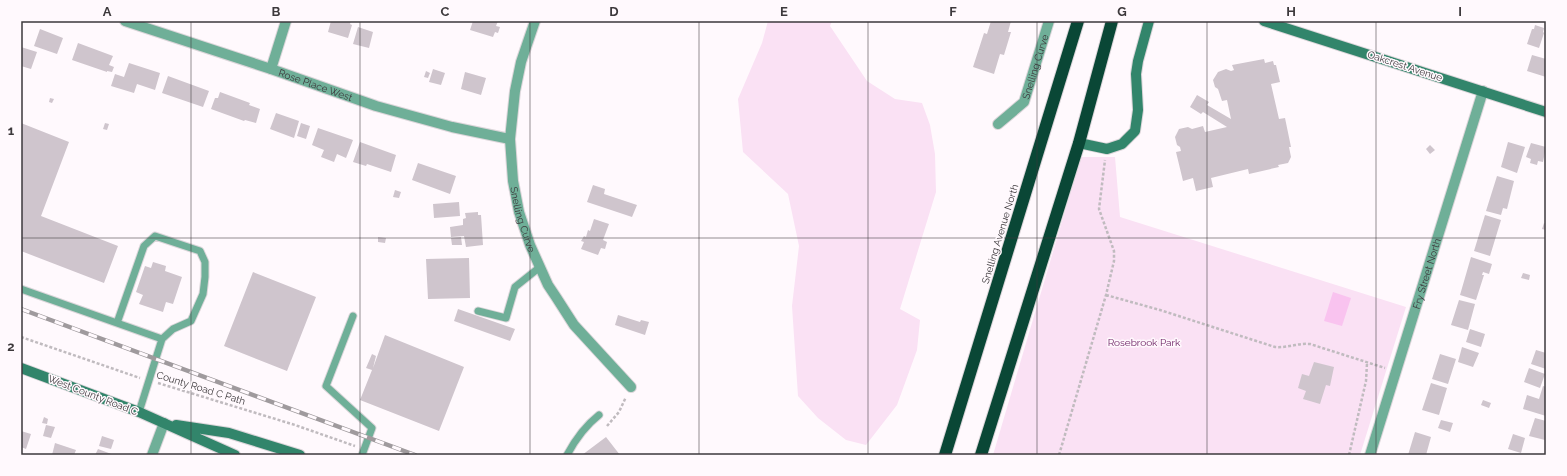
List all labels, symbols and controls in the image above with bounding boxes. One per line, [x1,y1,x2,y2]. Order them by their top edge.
text: A [103,4,112,19]
text: B [272,4,281,19]
text: C [441,4,450,19]
text: D [609,4,619,19]
text: E [780,4,788,19]
text: F [949,4,957,19]
text: G [1117,4,1127,19]
text: H [1286,4,1296,19]
text: I [1458,4,1462,19]
street label: Snelling Curve [1020,33,1050,101]
street label: Oakcrest Avenue [1366,49,1444,83]
street label: Rose Place West [277,67,355,103]
text: 1 [8,123,15,138]
street label: Snelling Avenue North [980,183,1020,285]
street label: Snelling Curve [509,186,538,254]
street label: Fry Street North [1410,237,1443,310]
park label: Rosebrook Park [1108,337,1181,348]
text: 2 [7,339,15,354]
street label: County Road C Path [155,369,247,407]
street label: West County Road C [47,373,140,417]

